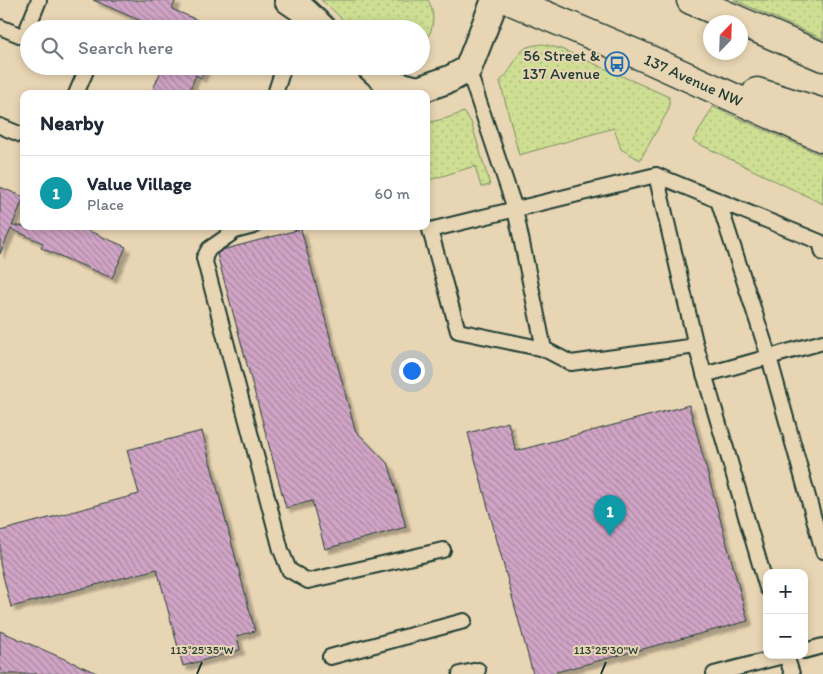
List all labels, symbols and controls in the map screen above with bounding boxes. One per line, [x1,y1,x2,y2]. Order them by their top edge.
north arrow [703,15,748,60]
search box [20,20,430,75]
icon: search [38,34,66,62]
text: Search here [78,36,173,59]
place label: 56 Street & 137 Avenue [522,46,601,83]
street label: 137 Avenue NW [641,49,746,110]
bus stop icon: 56 Street & 137 Avenue [604,51,630,77]
text: Nearby [40,110,104,135]
text: Value Village [87,172,192,195]
text: 1 [52,184,60,203]
text: 60 m [375,184,410,203]
text: Place [87,195,124,214]
your location [399,358,425,384]
pin: 1 [594,495,626,536]
map controls [763,569,808,659]
button: + [763,569,808,614]
button: − [763,614,808,659]
text: 113°25'35"W [170,643,234,657]
text: 113°25'30"W [574,643,638,657]

